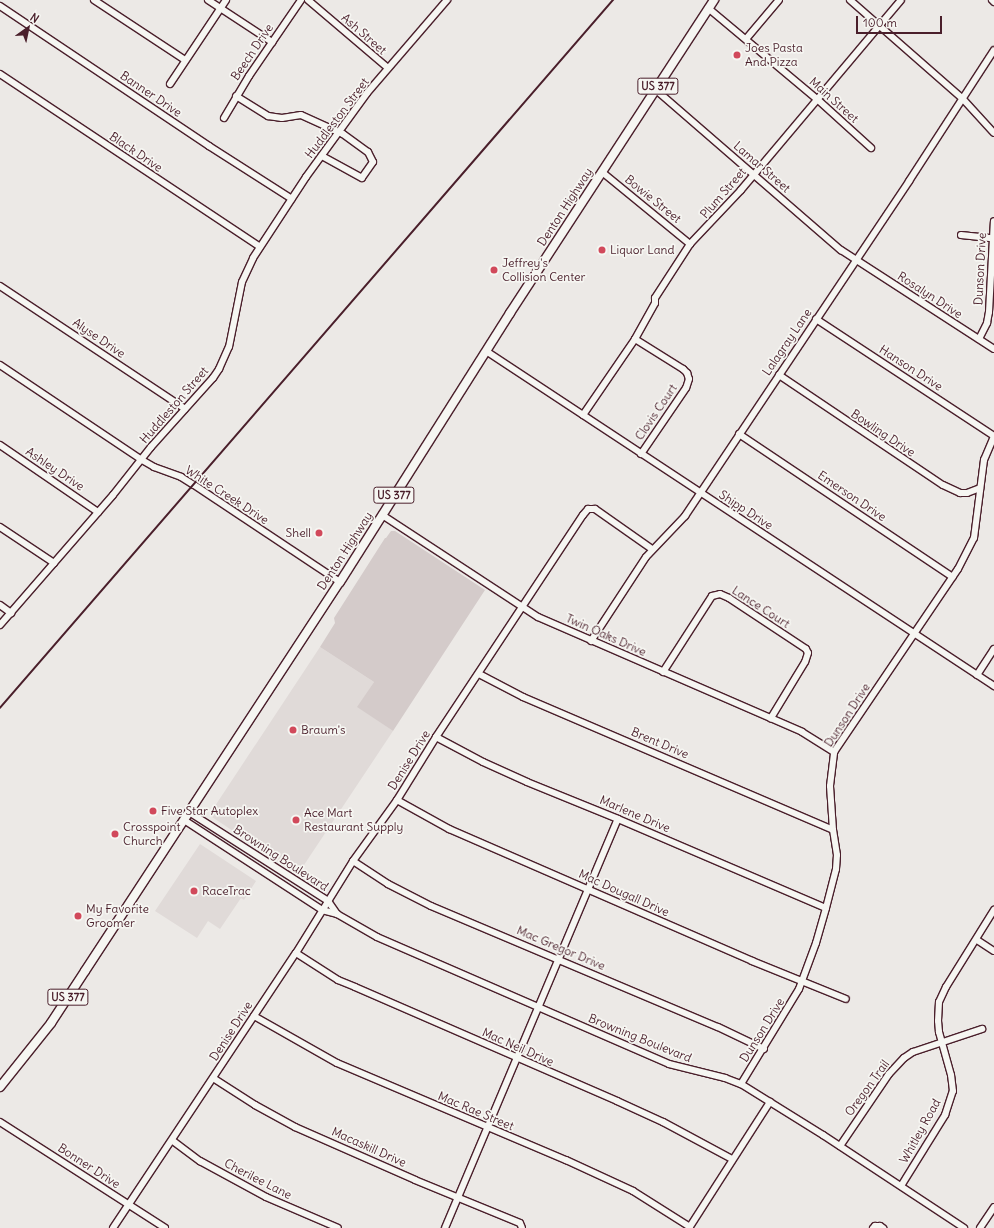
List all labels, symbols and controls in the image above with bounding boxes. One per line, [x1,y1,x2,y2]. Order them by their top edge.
north arrow [8,8,48,48]
scale bar [858,8,944,34]
text: N [28,10,42,26]
street label: Ash Street [339,11,389,57]
text: 100 m [863,15,897,30]
street label: Beech Drive [228,21,276,83]
place label: Joes Pasta And Pizza [745,41,803,69]
marker: Joes Pasta And Pizza [732,50,742,60]
street label: Banner Drive [117,68,185,120]
street label: Main Street [807,74,861,126]
street label: Huddleston Street [302,75,372,161]
road number: US 377 [637,77,679,95]
street label: Black Drive [107,129,165,175]
street label: Lamar Street [731,138,793,196]
street label: Denton Highway [534,165,596,249]
street label: Plum Street [697,165,749,221]
street label: Bowie Street [622,172,684,226]
street label: Dunson Drive [971,232,989,306]
place label: Liquor Land [610,243,675,257]
marker: Liquor Land [597,245,607,255]
place label: Jeffrey's Collision Center [502,256,585,284]
marker: Jeffrey's Collision Center [489,265,499,275]
street label: Rosalyn Drive [895,269,965,321]
street label: Lalagray Lane [759,306,815,378]
street label: Alyse Drive [70,315,128,361]
street label: Hanson Drive [877,342,945,394]
street label: Huddleston Street [137,364,211,446]
street label: Clovis Court [632,381,680,443]
street label: Bowling Drive [848,406,918,460]
street label: Ashley Drive [23,444,87,494]
street label: White Creek Drive [183,463,271,527]
street label: Emerson Drive [815,468,889,524]
road number: US 377 [373,486,415,504]
street label: Shipp Drive [716,487,776,533]
street label: Denton Highway [314,509,376,593]
place label: Shell [286,526,311,540]
marker: Shell [314,528,324,538]
street label: Lance Court [729,583,793,631]
street label: Twin Oaks Drive [564,611,648,659]
street label: Dunson Drive [821,681,873,749]
place label: Braum's [301,723,346,737]
street label: Brent Drive [629,724,691,762]
marker: Braum's [288,725,298,735]
street label: Denise Drive [385,727,433,793]
street label: Marlene Drive [598,793,672,835]
place label: Five Star Autoplex [161,804,258,818]
marker: Five Star Autoplex [148,806,158,816]
place label: Ace Mart Restaurant Supply [304,806,403,834]
marker: Ace Mart Restaurant Supply [291,815,301,825]
place label: Crosspoint Church [123,820,180,848]
street label: Browning Boulevard [231,822,331,894]
marker: Crosspoint Church [110,829,120,839]
street label: Mac Dougall Drive [576,867,672,919]
place label: RaceTrac [202,884,251,898]
marker: RaceTrac [189,886,199,896]
place label: My Favorite Groomer [86,902,149,930]
marker: My Favorite Groomer [73,911,83,921]
street label: Mac Gregor Drive [515,923,607,973]
road number: US 377 [47,988,89,1006]
street label: Dunson Drive [737,995,787,1065]
street label: Denise Drive [207,999,255,1063]
street label: Browning Boulevard [586,1011,694,1065]
street label: Mac Neil Drive [480,1025,556,1069]
street label: Oregon Trail [842,1057,892,1119]
street label: Mac Rae Street [436,1089,516,1133]
street label: Whitley Road [896,1096,944,1166]
street label: Macaskill Drive [329,1124,409,1170]
street label: Bonner Drive [55,1141,123,1191]
street label: Cherilee Lane [222,1156,294,1202]

